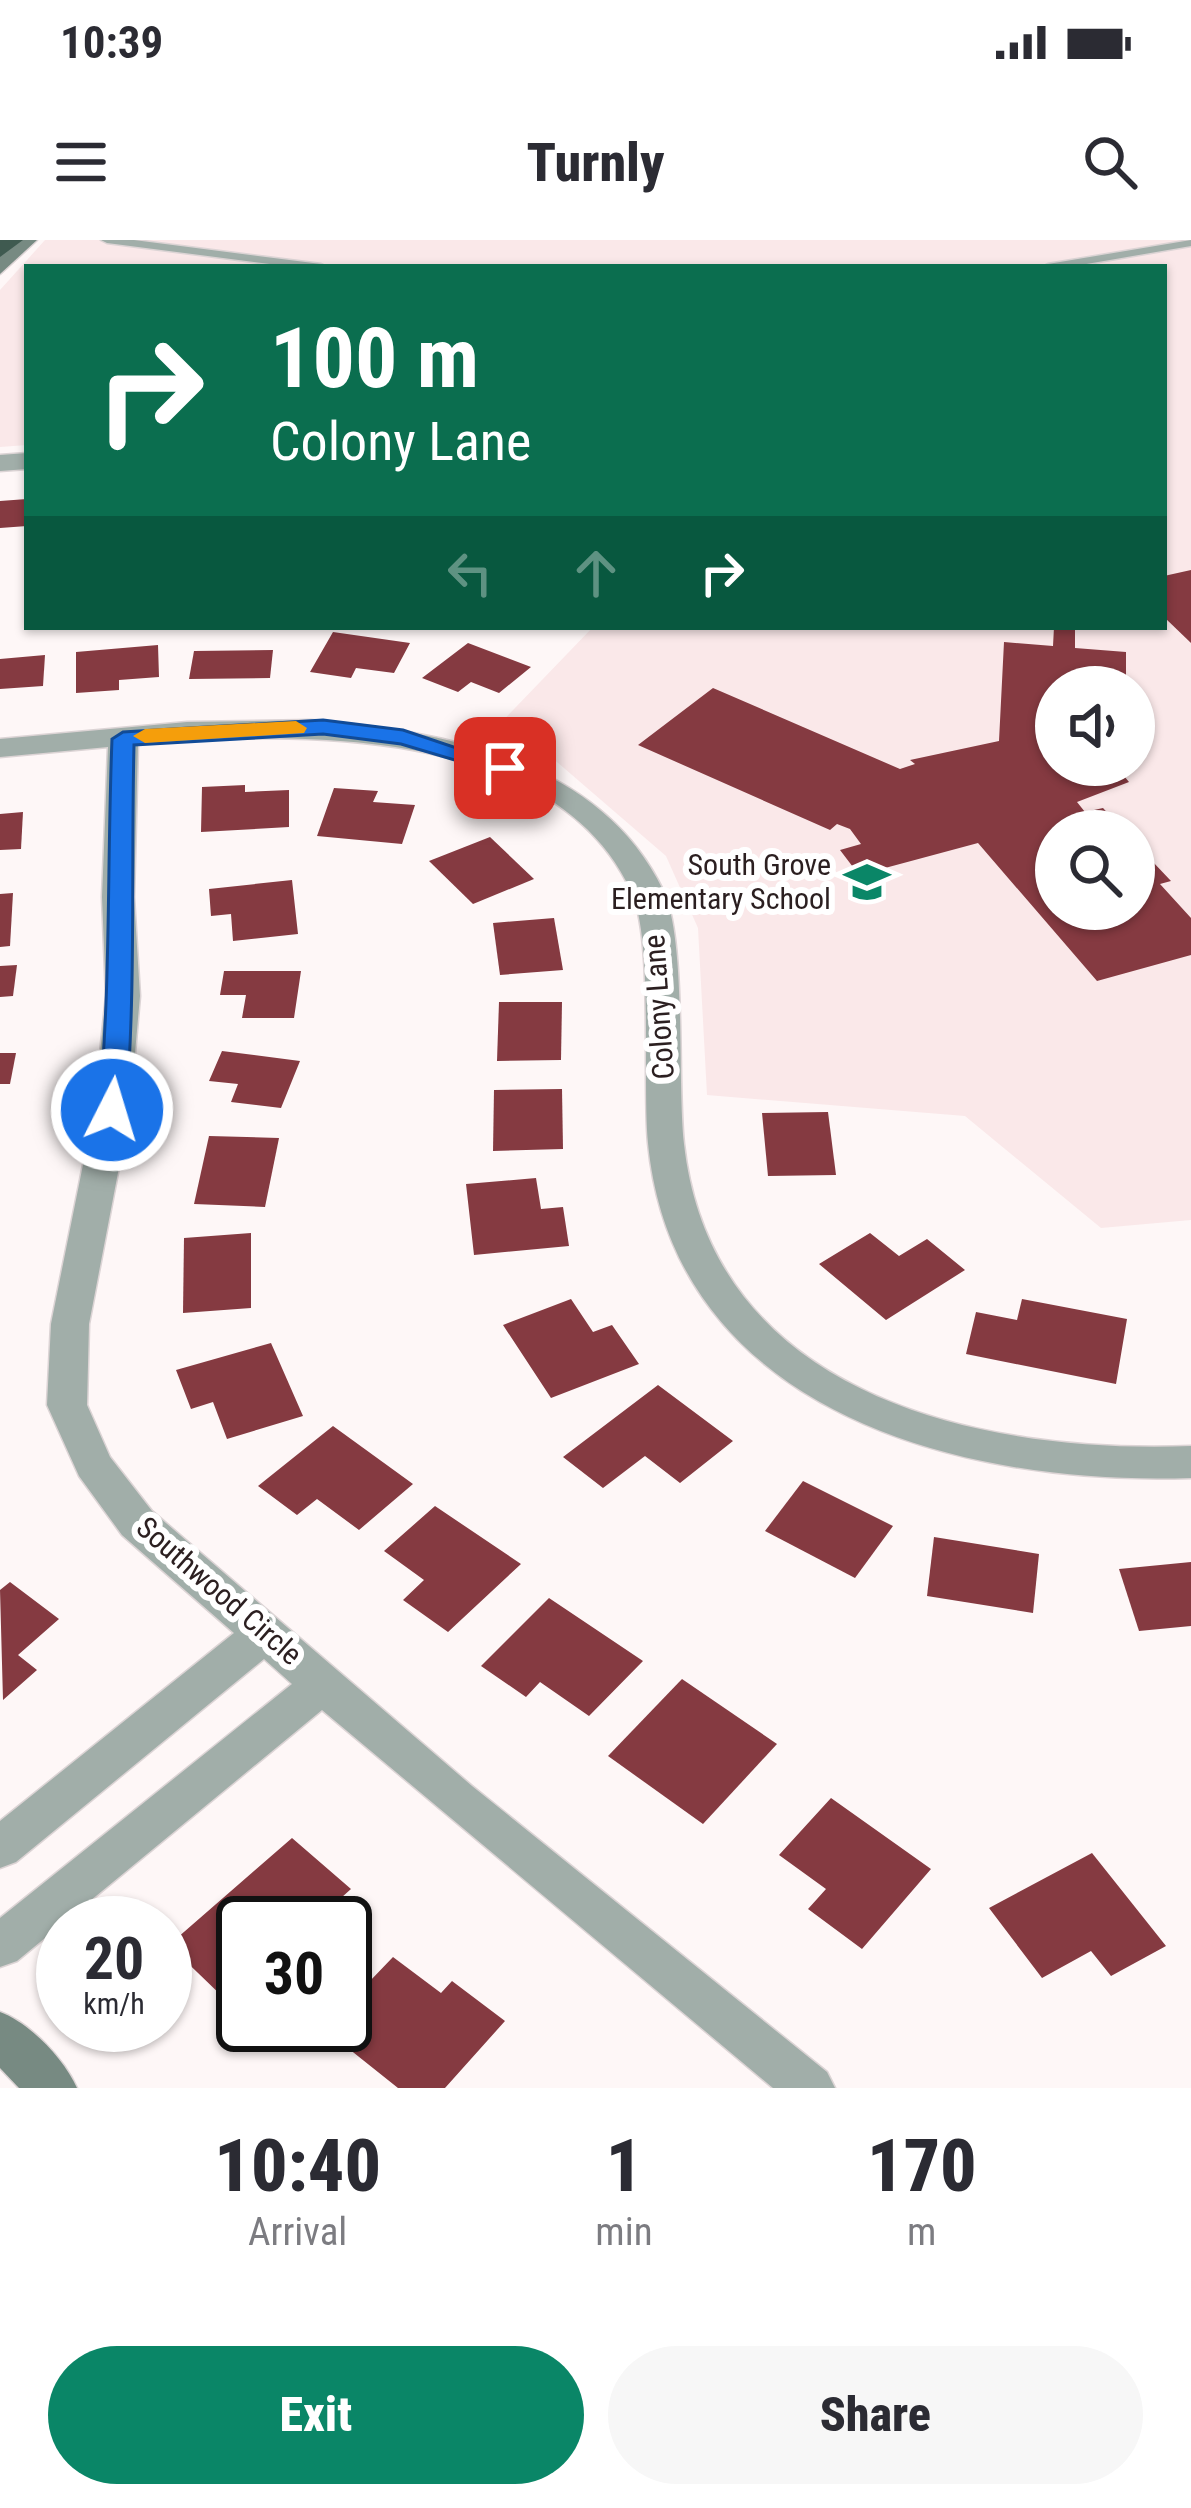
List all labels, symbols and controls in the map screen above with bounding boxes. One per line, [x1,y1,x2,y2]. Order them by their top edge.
text: 10:39 [60,16,163,69]
icon: menu [48,129,114,195]
icon: search [1077,129,1143,195]
text: Turnly [527,131,664,194]
text: 100 m [270,309,479,408]
icon: right [72,312,228,468]
text: Colony Lane [270,410,531,473]
icon: left [437,540,503,606]
icon: ahead [563,540,629,606]
icon: right [689,540,755,606]
map controls [1035,666,1155,930]
button: sound [1035,666,1155,786]
pin [454,717,556,819]
icon: arrive [472,735,538,801]
button: search [1035,810,1155,930]
place label: South Grove Elementary School [611,847,831,916]
school or university icon: South Grove Elementary School [842,857,892,907]
street label: Colony Lane [636,933,681,1081]
position arrow [49,1047,175,1173]
street label: Southwood Circle [130,1509,309,1672]
speed limit sign: 30 [216,1896,372,2052]
text: 20 [84,1923,144,1994]
text: km/h [83,1986,145,2021]
text: 10:40 [214,2124,381,2209]
text: 1 [606,2124,642,2209]
text: 170 [867,2124,977,2209]
text: Arrival [248,2209,347,2255]
text: min [595,2209,653,2255]
text: m [907,2209,936,2255]
button: Exit [48,2346,584,2484]
button: Share [608,2346,1143,2484]

